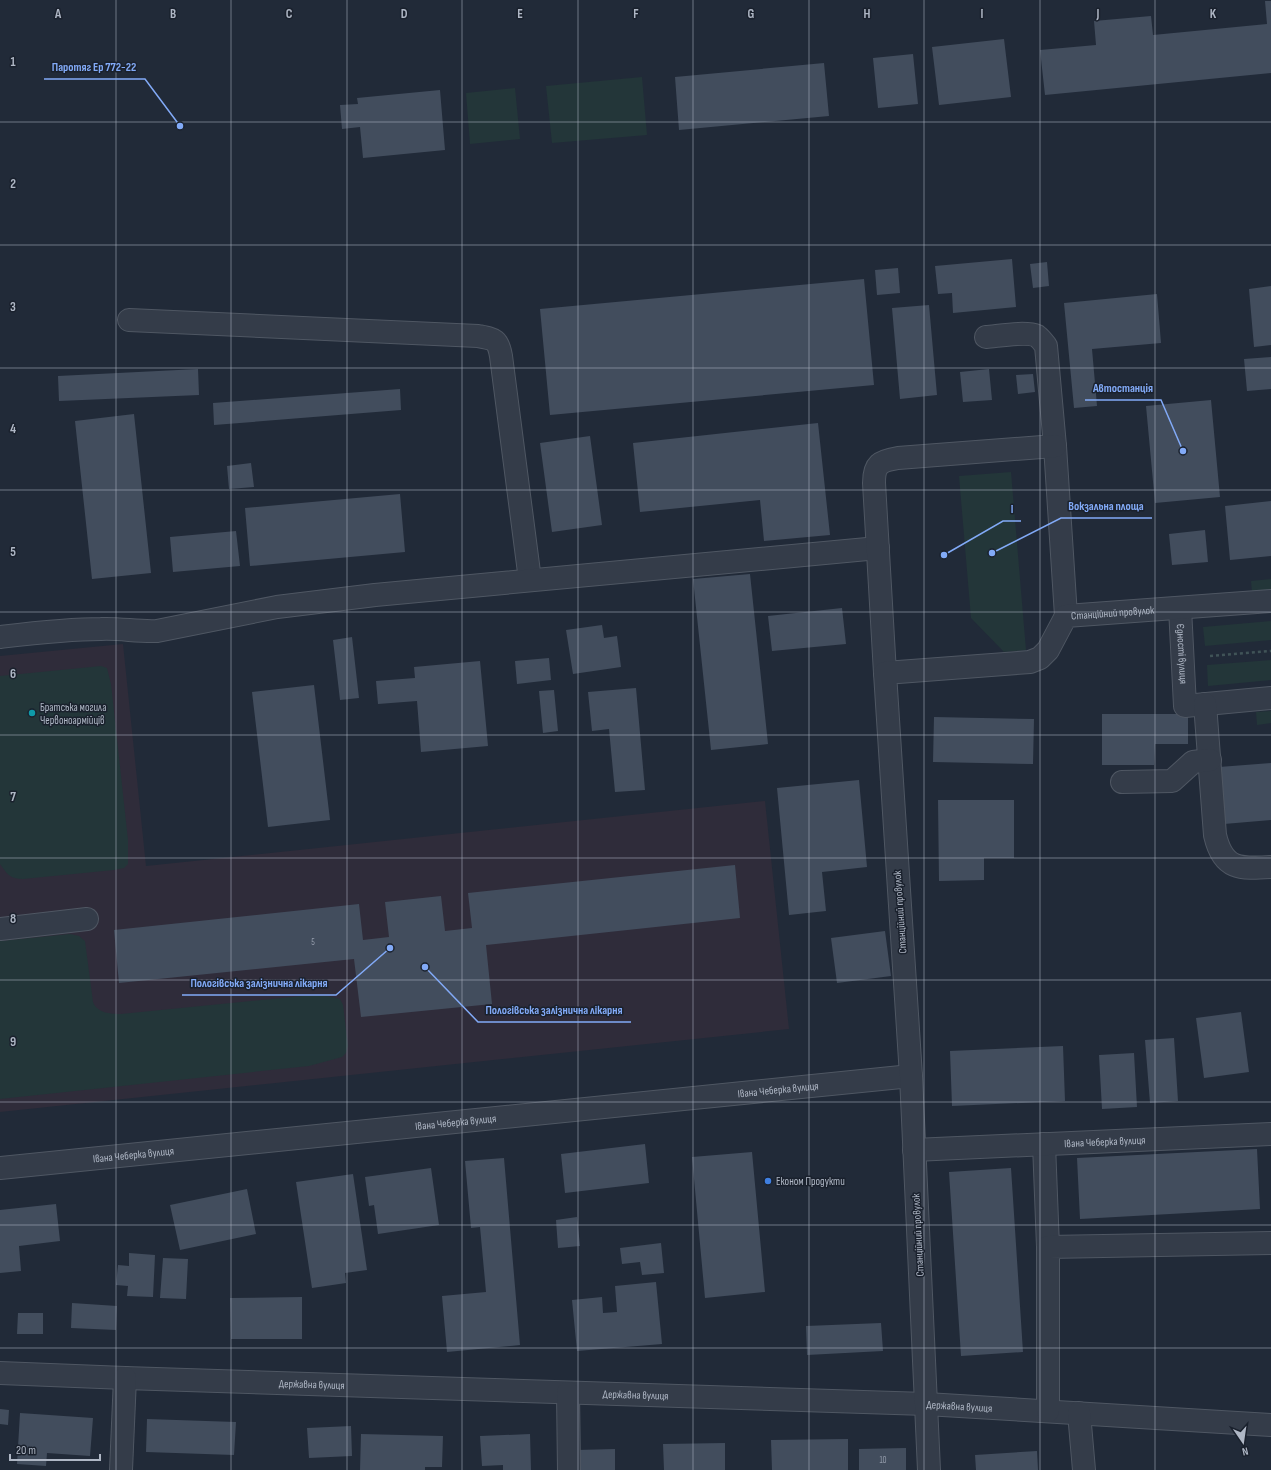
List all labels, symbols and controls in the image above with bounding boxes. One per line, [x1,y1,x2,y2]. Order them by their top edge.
text: A [54,6,62,22]
text: B [170,6,176,22]
text: C [286,6,293,22]
text: D [401,6,408,22]
text: E [517,6,523,22]
text: F [633,6,639,22]
text: G [748,6,755,22]
text: H [864,6,871,22]
text: I [981,6,984,22]
text: J [1096,6,1100,22]
text: K [1210,6,1217,22]
text: 1 [10,54,16,70]
callout: Паротяг Ер 772-22 [44,55,145,79]
text: Паротяг Ер 772-22 [52,60,136,75]
text: 2 [10,176,16,192]
text: 3 [10,299,16,315]
callout: Автостанція [1085,376,1161,400]
text: Автостанція [1092,381,1153,396]
text: 4 [10,421,16,437]
callout: Вокзальна площа [1061,494,1152,518]
callout: І [1003,497,1021,521]
text: Вокзальна площа [1068,499,1144,514]
text: І [1011,502,1013,517]
text: 5 [10,544,16,560]
street label: Станційний провулок [1071,603,1156,622]
street label: Єдності вулиця [1174,624,1190,684]
text: 6 [10,666,16,682]
place label: Братська могила Червоноармійців [40,701,106,727]
marker: Братська могила Червоноармійців [27,708,37,718]
text: 7 [10,789,16,805]
street label: Станційний провулок [891,869,909,954]
text: 8 [10,911,16,927]
house number: 5 [311,937,315,948]
callout: Пологівська залізнична лікарня [182,971,336,995]
text: Пологівська залізнична лікарня [190,976,328,991]
callout: Пологiвська залiзнична лiкарня [478,998,631,1022]
text: Пологiвська залiзнична лiкарня [485,1003,623,1018]
text: 9 [10,1034,16,1050]
street label: Івана Чеберка вулиця [737,1079,819,1100]
street label: Івана Чеберка вулиця [415,1111,497,1133]
street label: Івана Чеберка вулиця [1064,1133,1146,1150]
street label: Івана Чеберка вулиця [92,1144,174,1165]
place label: Економ Продукти [776,1175,845,1188]
marker: Економ Продукти [763,1176,773,1186]
street label: Станційний провулок [909,1192,927,1277]
street label: Державна вулиця [279,1376,345,1392]
street label: Державна вулиця [603,1387,669,1402]
street label: Державна вулиця [926,1398,993,1415]
north arrow [1223,1422,1263,1462]
scale bar [10,1436,100,1462]
text: 20 m [16,1443,36,1458]
text: N [1241,1444,1249,1458]
house number: 10 [879,1455,887,1466]

